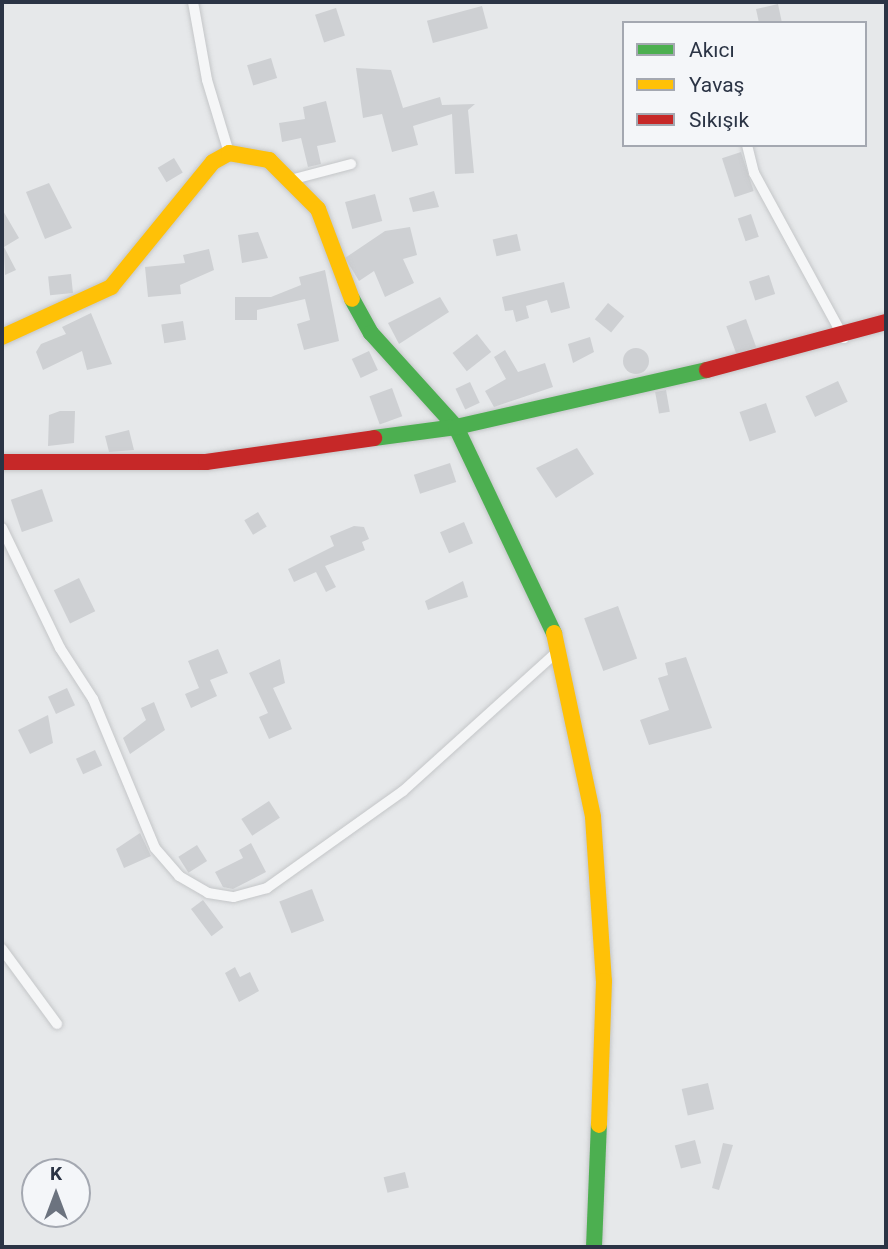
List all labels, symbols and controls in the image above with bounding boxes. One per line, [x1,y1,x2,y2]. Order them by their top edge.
legend [622,21,867,147]
text: Akıcı [689,38,735,62]
text: Yavaş [689,73,744,97]
text: Sıkışık [689,108,749,132]
north arrow [21,1158,91,1228]
text: K [50,1162,62,1185]

